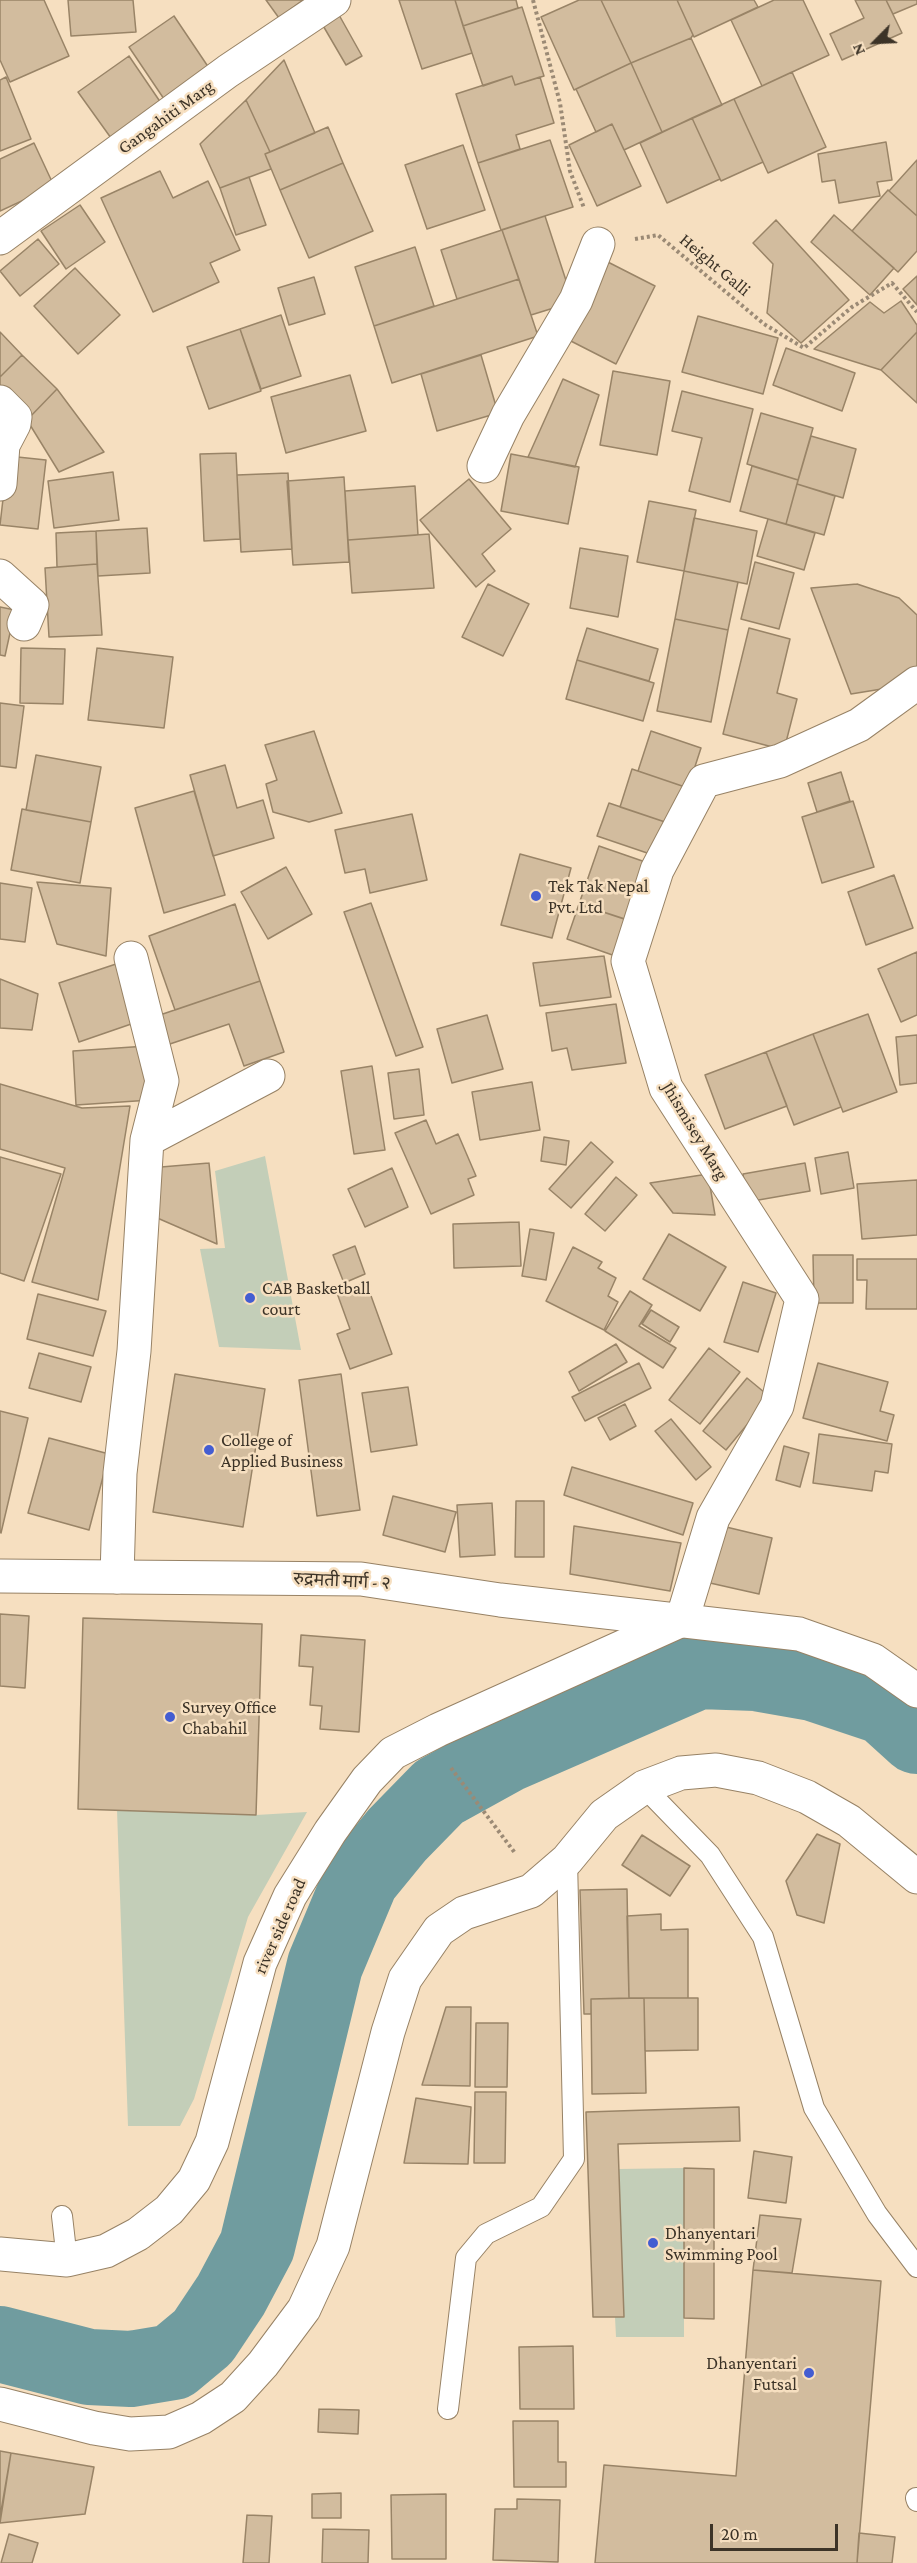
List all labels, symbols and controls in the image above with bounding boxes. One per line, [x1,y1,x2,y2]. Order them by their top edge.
north arrow [845,12,905,72]
text: N [848,41,868,58]
street label: Gangahiti Marg [114,75,218,159]
street label: Height Galli [675,229,755,301]
place label: Tek Tak Nepal Pvt. Ltd [548,875,649,918]
marker: Tek Tak Nepal Pvt. Ltd [529,889,543,903]
street label: Jhismisey Marg [657,1078,733,1184]
place label: CAB Basketball court [262,1277,371,1320]
marker: CAB Basketball court [243,1291,257,1305]
place label: College of Applied Business [221,1429,343,1472]
marker: College of Applied Business [202,1443,216,1457]
street label: रुद्रमती मार्ग ‍- २ [293,1568,391,1594]
place label: Survey Office Chabahil [182,1696,276,1738]
marker: Survey Office Chabahil [163,1710,177,1724]
street label: river side road [249,1875,311,1977]
place label: Dhanyentari Swimming Pool [665,2222,778,2264]
marker: Dhanyentari Swimming Pool [646,2236,660,2250]
place label: Dhanyentari Futsal [706,2352,797,2394]
marker: Dhanyentari Futsal [802,2366,816,2380]
scale bar [713,2512,840,2550]
text: 20 m [721,2524,758,2544]

